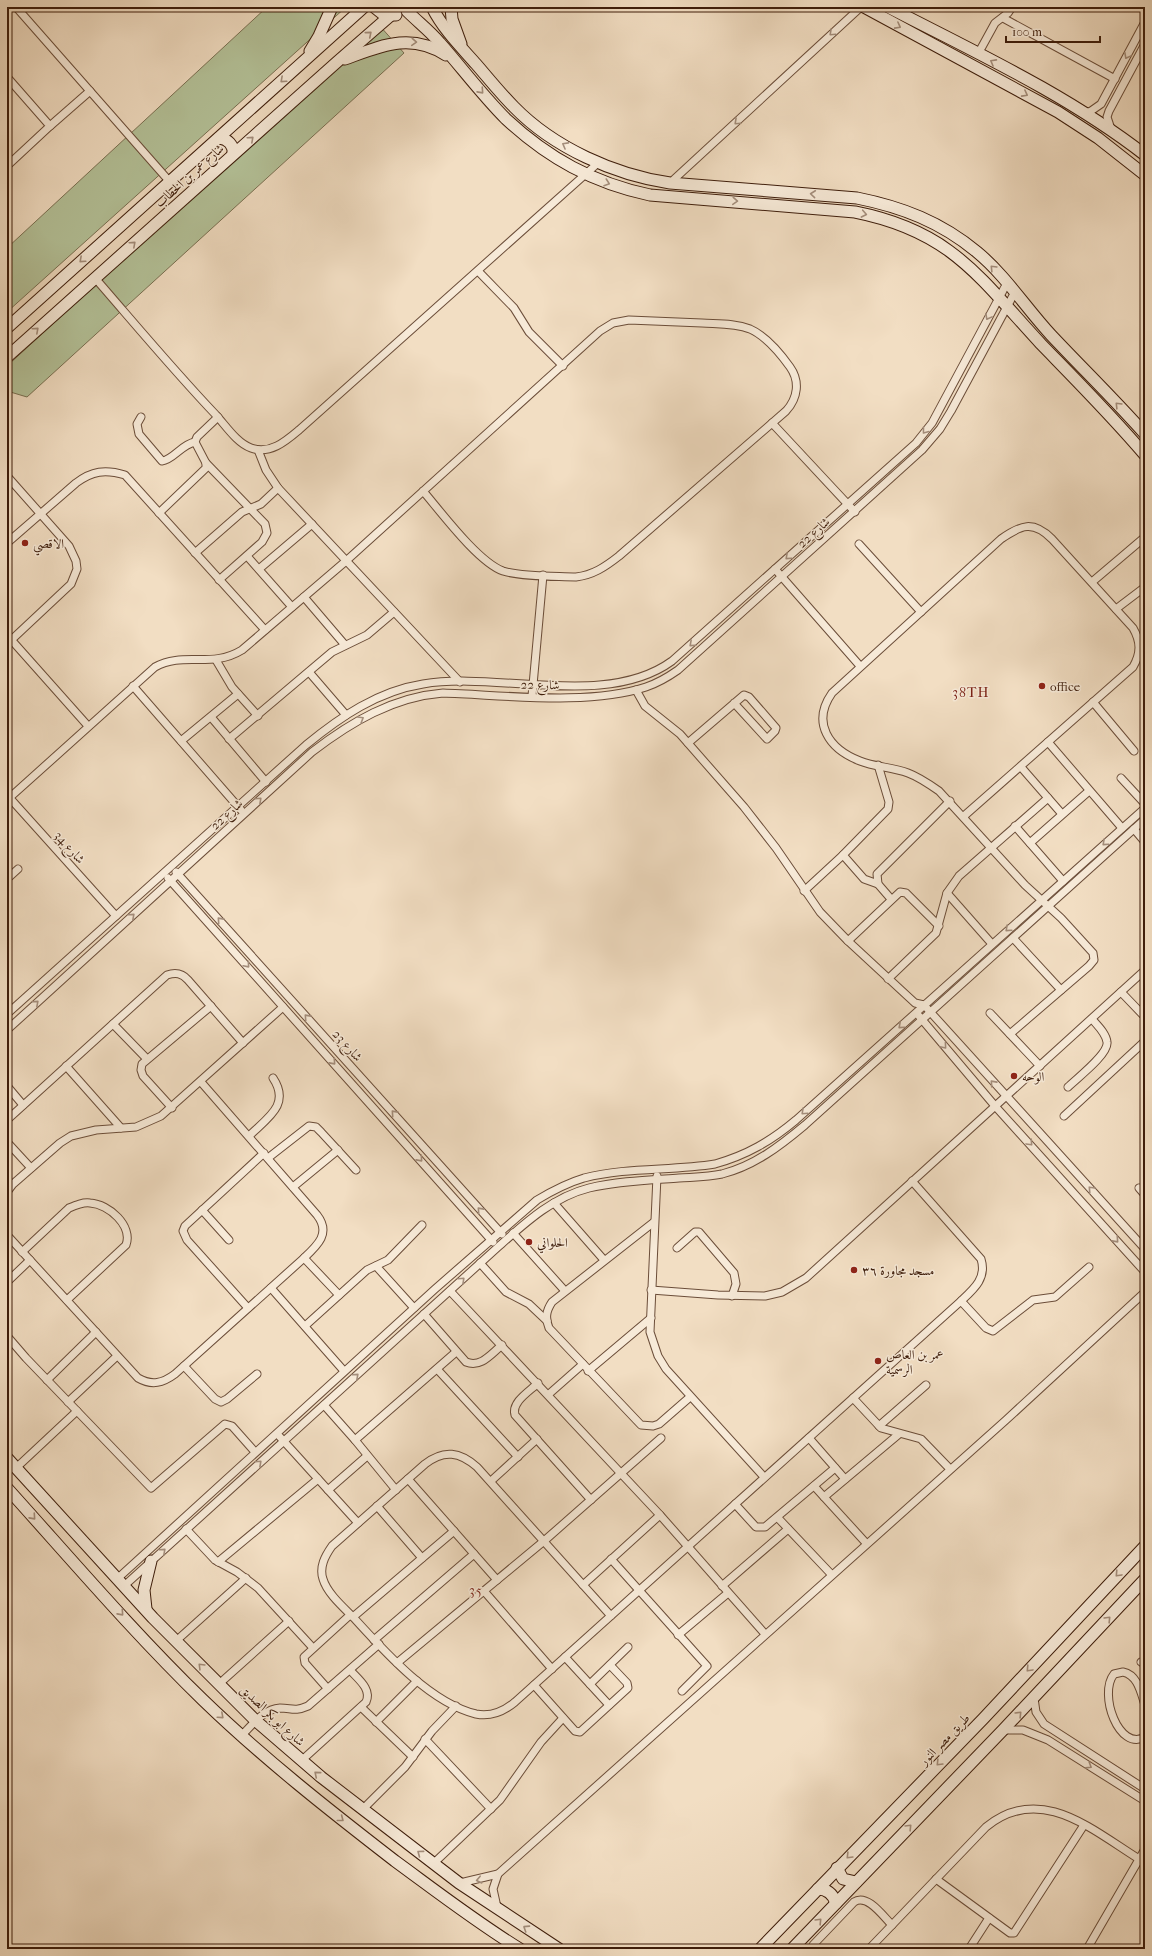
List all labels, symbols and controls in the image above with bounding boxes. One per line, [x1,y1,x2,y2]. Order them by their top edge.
scale bar [1006,18,1100,44]
one-way arrow [894,21,901,28]
text: 100 m [1012,25,1042,39]
one-way arrow [829,29,837,36]
one-way arrow [365,32,372,39]
one-way arrow [411,38,417,47]
one-way arrow [1124,52,1131,60]
one-way arrow [990,59,997,66]
one-way arrow [280,75,288,83]
one-way arrow [476,86,484,94]
one-way arrow [1021,89,1028,97]
one-way arrow [734,117,742,125]
one-way arrow [246,136,254,143]
street label: شارع عمر بن الخطاب [152,141,230,213]
one-way arrow [562,143,569,150]
one-way arrow [603,178,610,187]
one-way arrow [810,189,816,198]
one-way arrow [732,197,738,206]
one-way arrow [861,209,867,217]
one-way arrow [128,241,136,249]
one-way arrow [79,256,87,263]
one-way arrow [990,265,998,273]
one-way arrow [986,313,993,321]
one-way arrow [31,328,39,335]
one-way arrow [1115,402,1123,410]
one-way arrow [923,427,930,434]
street label: شارع 22 [794,514,835,554]
place label: الاقصي [33,536,64,556]
marker: الاقصي [20,538,30,548]
one-way arrow [786,552,793,559]
one-way arrow [689,639,696,646]
street label: شارع 22 [520,677,559,696]
place label: office [1050,679,1081,694]
marker: office [1037,681,1047,691]
district label: 38TH [952,684,990,701]
one-way arrow [357,717,364,724]
street label: شارع 22 [207,796,248,836]
one-way arrow [254,797,262,805]
street label: شارع 34 [48,828,88,869]
one-way arrow [1103,838,1110,845]
one-way arrow [128,914,135,921]
one-way arrow [217,917,224,925]
one-way arrow [1005,925,1013,932]
one-way arrow [242,960,249,968]
one-way arrow [31,1001,39,1008]
one-way arrow [304,1014,311,1021]
one-way arrow [898,1021,906,1028]
street label: شارع 23 [327,1026,366,1067]
one-way arrow [939,1041,946,1049]
one-way arrow [328,1057,335,1065]
place label: الوحه [1022,1069,1045,1085]
marker: الوحه [1009,1071,1019,1081]
one-way arrow [991,1080,998,1088]
one-way arrow [801,1108,809,1115]
one-way arrow [391,1111,398,1118]
one-way arrow [1025,1138,1032,1146]
one-way arrow [415,1154,422,1162]
one-way arrow [1088,1186,1095,1194]
one-way arrow [478,1207,485,1215]
place label: الحلواني [537,1235,568,1254]
one-way arrow [1112,1235,1119,1243]
marker: الحلواني [524,1237,534,1247]
place label: مسجد مجاورة ٣٦ [862,1263,934,1279]
marker: مسجد مجاورة ٣٦ [849,1265,859,1275]
one-way arrow [458,1277,465,1284]
place label: عمر بن العاص الرسمية [886,1347,944,1377]
marker: عمر بن العاص الرسمية [873,1356,883,1366]
one-way arrow [351,1374,358,1381]
one-way arrow [254,1460,262,1468]
one-way arrow [28,1512,36,1520]
one-way arrow [158,1548,166,1555]
one-way arrow [1115,1569,1123,1577]
district label: 35 [469,1582,483,1599]
one-way arrow [116,1608,123,1616]
one-way arrow [1103,1616,1110,1624]
one-way arrow [198,1663,206,1671]
one-way arrow [1026,1664,1034,1672]
street label: شارع ابو بكر الصديق [235,1682,308,1752]
street label: طريق مصر النور [915,1710,973,1770]
one-way arrow [1014,1711,1022,1719]
one-way arrow [216,1712,224,1719]
one-way arrow [937,1758,944,1766]
one-way arrow [1085,1761,1092,1768]
one-way arrow [314,1771,321,1778]
one-way arrow [337,1814,344,1821]
one-way arrow [904,1824,912,1832]
one-way arrow [417,1851,424,1858]
one-way arrow [846,1851,854,1859]
one-way arrow [476,1875,482,1883]
one-way arrow [814,1918,822,1926]
one-way arrow [523,1925,530,1933]

